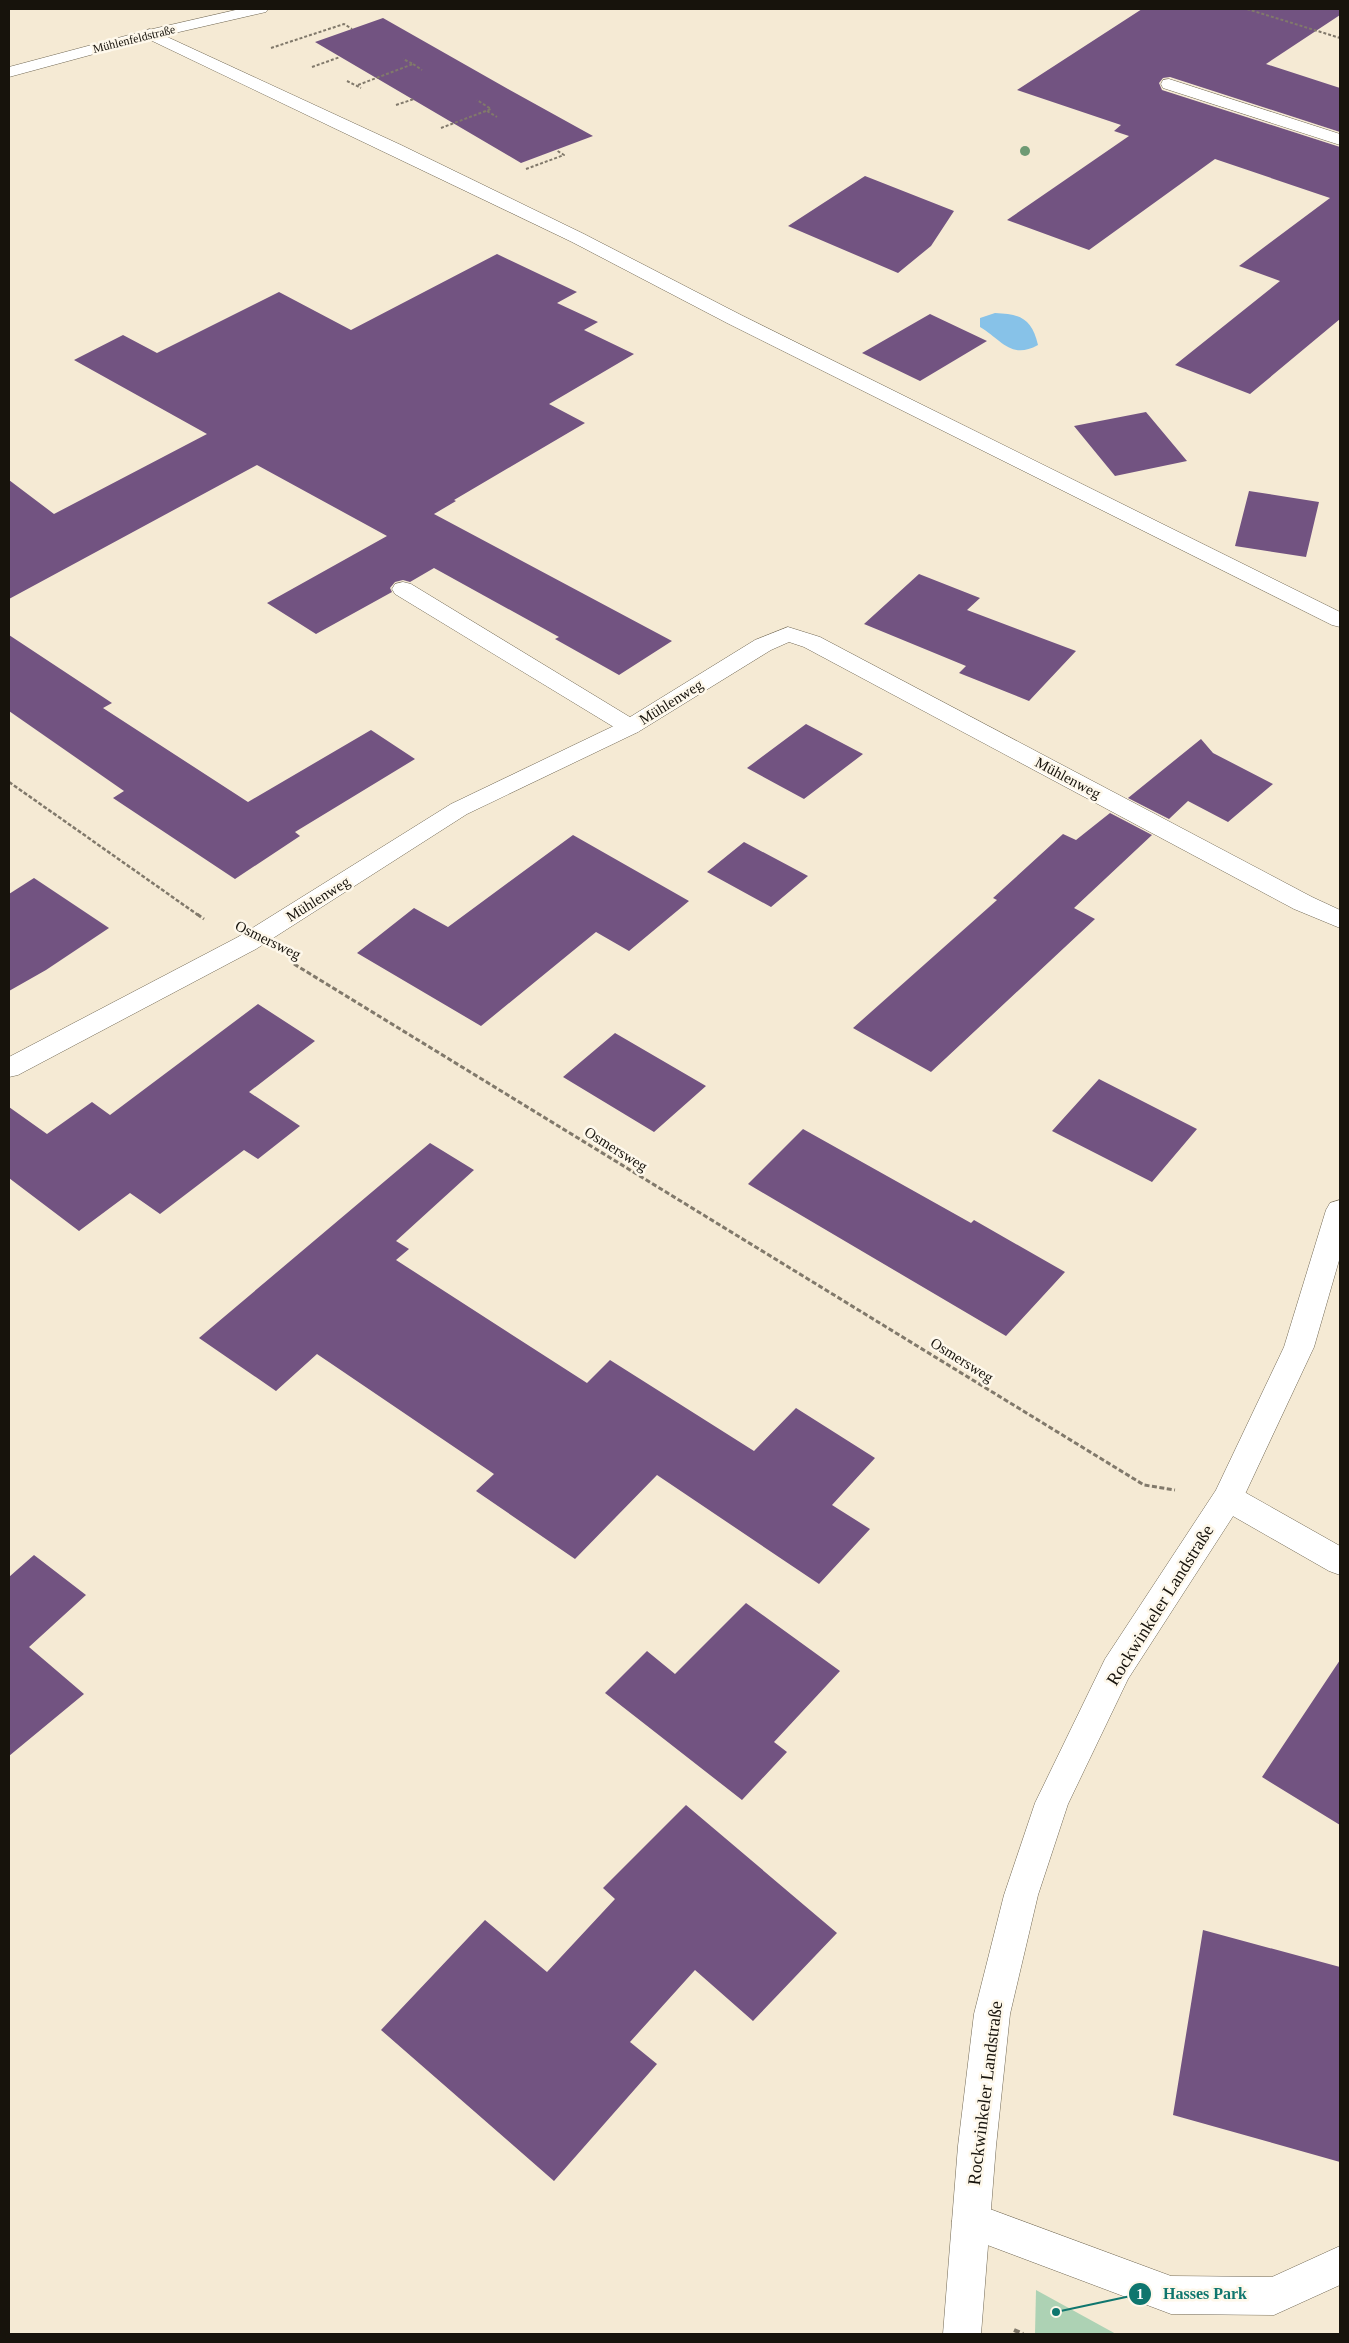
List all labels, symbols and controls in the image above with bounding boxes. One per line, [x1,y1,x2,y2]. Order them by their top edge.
street label: Mühlenfeldstraße [91,22,177,56]
street label: Mühlenweg [636,676,706,728]
street label: Mühlenweg [1033,754,1104,802]
street label: Mühlenweg [283,873,353,925]
street label: Osmersweg [233,917,304,963]
street label: Osmersweg [582,1123,651,1175]
street label: Osmersweg [928,1334,997,1386]
street label: Rockwinkeler Landstraße [1102,1521,1218,1689]
street label: Rockwinkeler Landstraße [964,2000,1006,2186]
callout: Hasses Park [1128,2278,1257,2309]
text: Hasses Park [1163,2285,1247,2302]
text: 1 [1136,2286,1144,2302]

